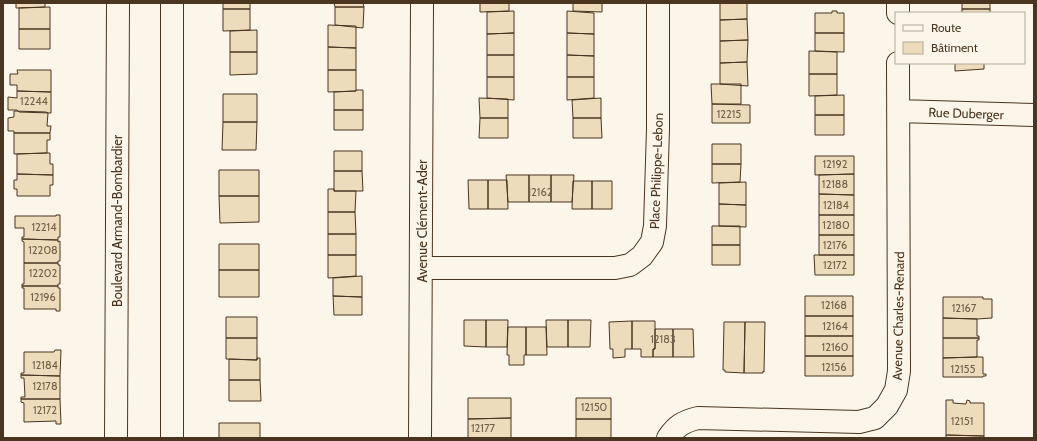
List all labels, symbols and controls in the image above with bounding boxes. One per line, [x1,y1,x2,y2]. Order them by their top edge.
legend [895,12,1025,64]
text: Route [931,20,961,35]
text: Bâtiment [931,40,978,55]
house number: 12244 [20,94,49,108]
street label: Rue Duberger [928,104,1005,122]
house number: 12215 [717,107,741,121]
street label: Place Philippe-Lebon [646,113,666,229]
street label: Boulevard Armand-Bombardier [109,134,125,307]
house number: 12192 [823,157,848,171]
street label: Avenue Clément-Ader [414,159,430,282]
house number: 12188 [822,177,848,191]
house number: 12162 [528,185,553,199]
house number: 12184 [823,198,850,212]
house number: 12180 [822,218,850,232]
house number: 12214 [31,220,57,234]
house number: 12176 [823,238,847,252]
house number: 12208 [28,243,58,257]
street label: Avenue Charles-Renard [889,251,907,381]
house number: 12172 [823,258,847,272]
house number: 12202 [29,266,58,280]
house number: 12196 [30,290,56,304]
house number: 12168 [821,298,847,312]
house number: 12167 [952,301,977,315]
house number: 12164 [822,319,848,333]
house number: 12183 [650,332,676,346]
house number: 12160 [822,340,849,354]
house number: 12184 [32,358,59,372]
house number: 12156 [821,360,847,374]
house number: 12155 [951,362,975,376]
house number: 12178 [32,379,58,393]
house number: 12150 [581,400,608,414]
house number: 12172 [33,403,57,417]
house number: 12151 [951,414,973,428]
house number: 12177 [471,421,495,435]

